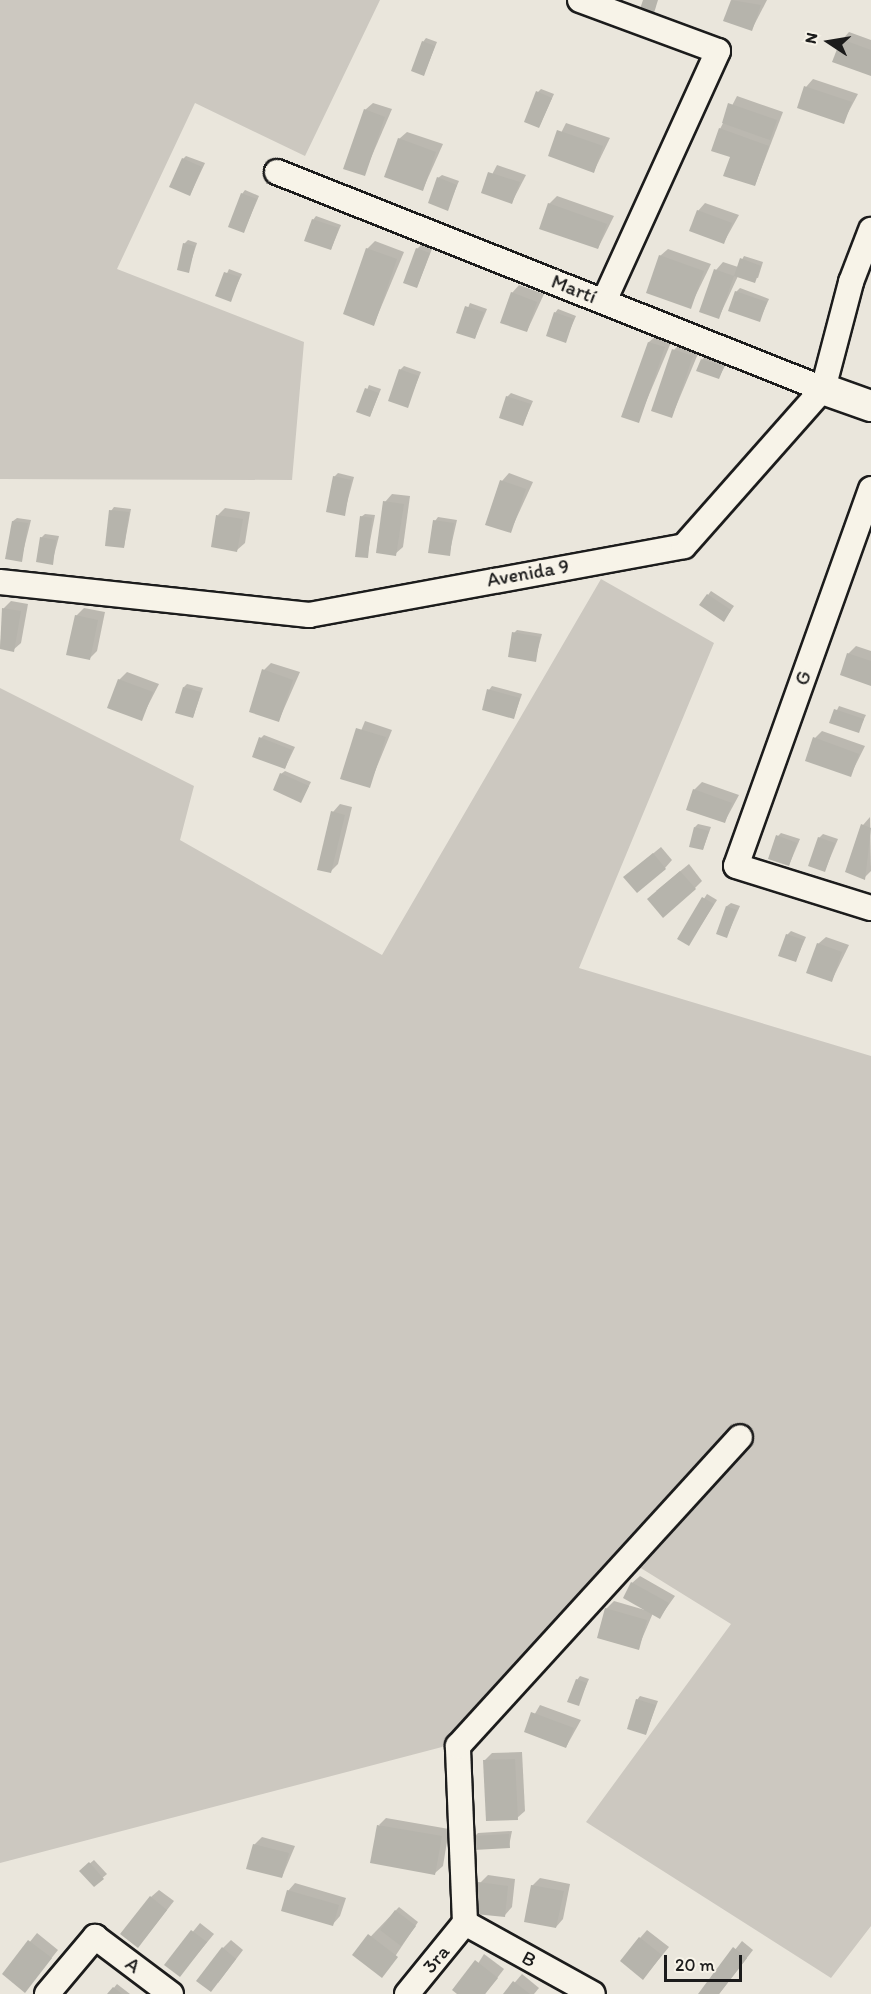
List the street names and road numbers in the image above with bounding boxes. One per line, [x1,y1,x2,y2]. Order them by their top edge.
street label: Martí [548,269,600,309]
street label: Avenida 9 [485,554,571,592]
street label: G [789,667,817,689]
street label: 3ra [417,1940,455,1978]
street label: B [518,1945,540,1973]
street label: A [121,1952,145,1978]

